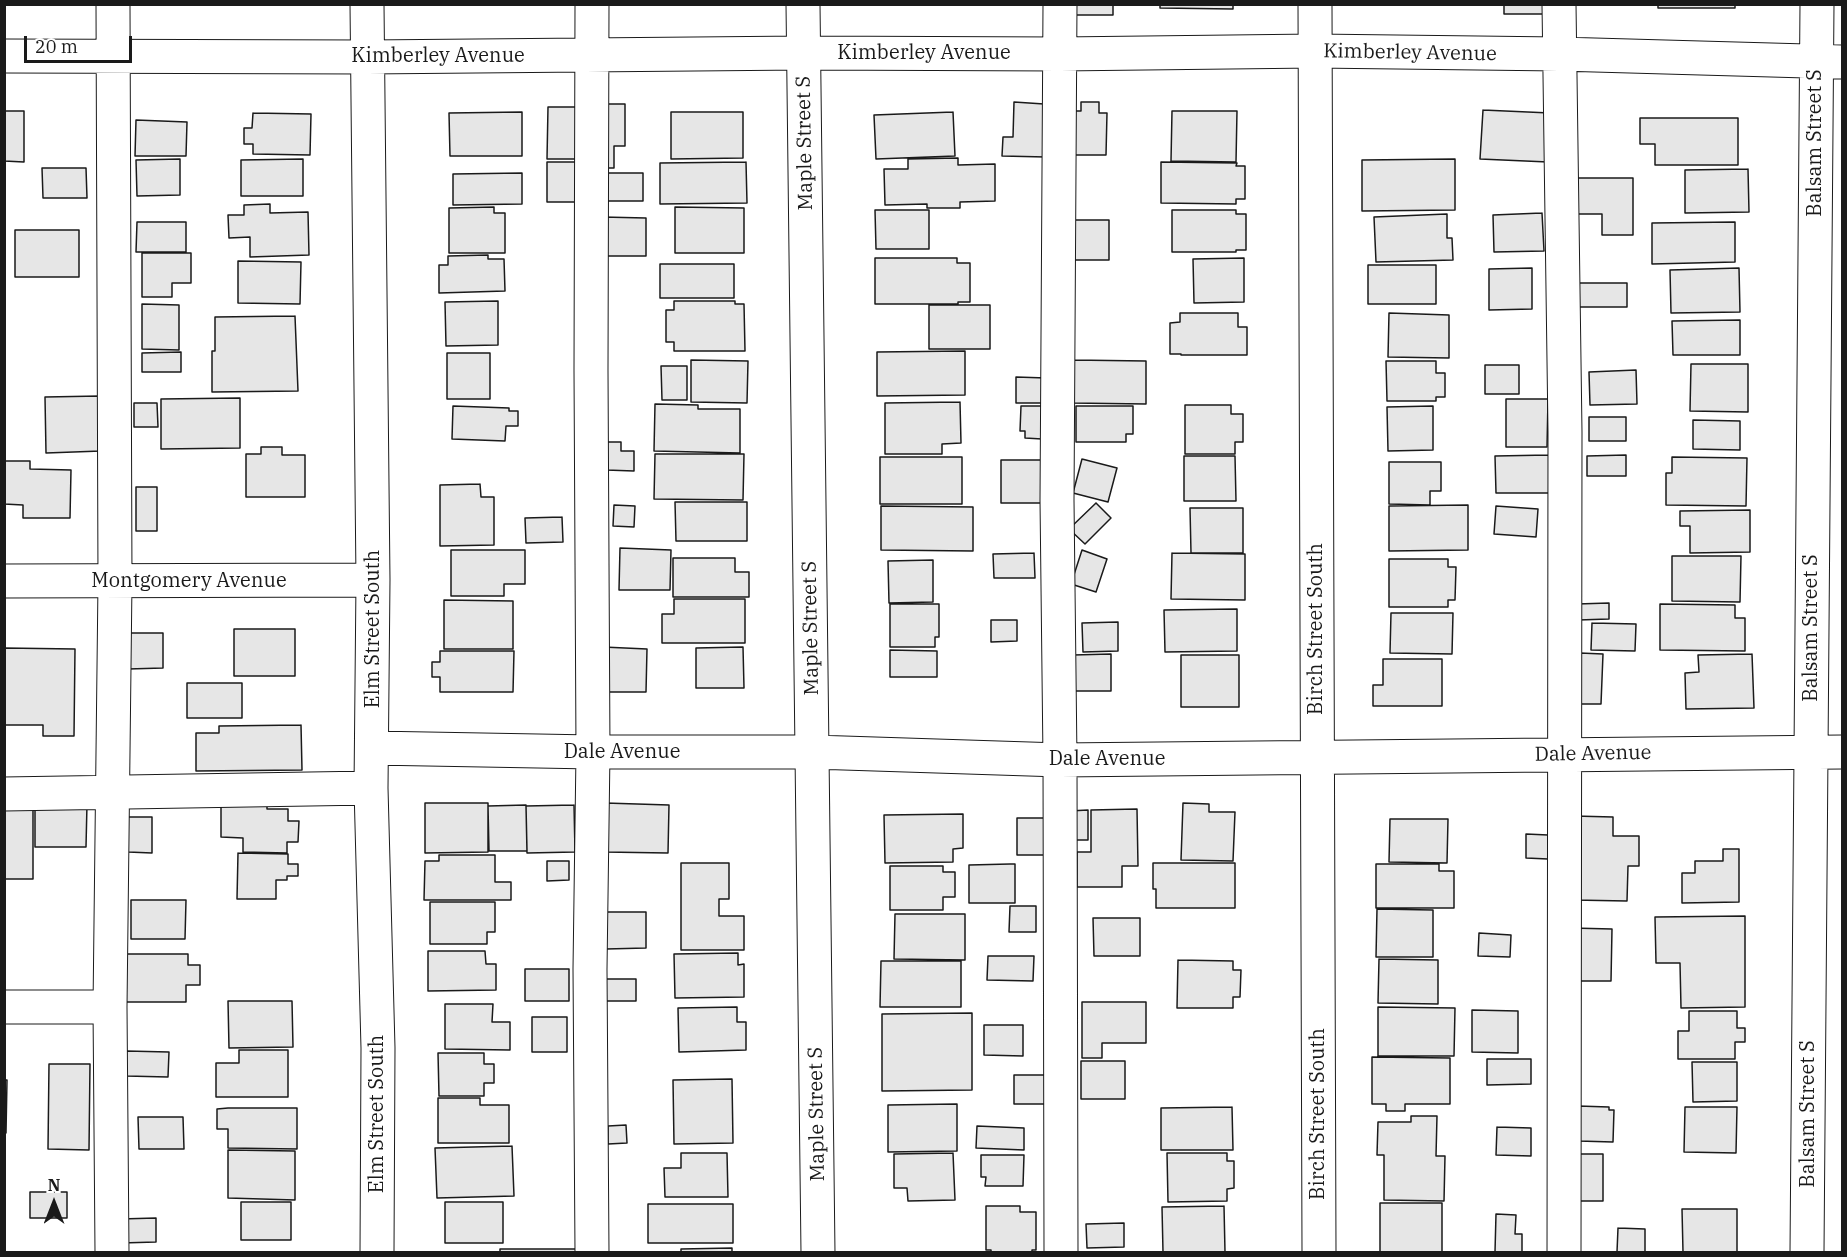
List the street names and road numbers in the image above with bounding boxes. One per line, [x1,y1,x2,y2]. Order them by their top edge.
street label: Kimberley Avenue [1323,39,1497,67]
street label: Kimberley Avenue [837,41,1011,65]
street label: Kimberley Avenue [351,44,525,68]
street label: Balsam Street S [1803,69,1827,217]
street label: Maple Street S [792,76,818,210]
street label: Birch Street South [1304,543,1328,715]
street label: Elm Street South [361,550,385,708]
street label: Balsam Street S [1799,554,1823,702]
street label: Maple Street S [798,561,824,695]
street label: Montgomery Avenue [91,569,287,593]
street label: Dale Avenue [564,740,680,764]
street label: Dale Avenue [1534,741,1652,767]
street label: Dale Avenue [1049,747,1165,771]
street label: Birch Street South [1306,1028,1330,1200]
street label: Elm Street South [365,1035,389,1193]
street label: Balsam Street S [1796,1040,1820,1188]
street label: Maple Street S [804,1047,830,1181]

